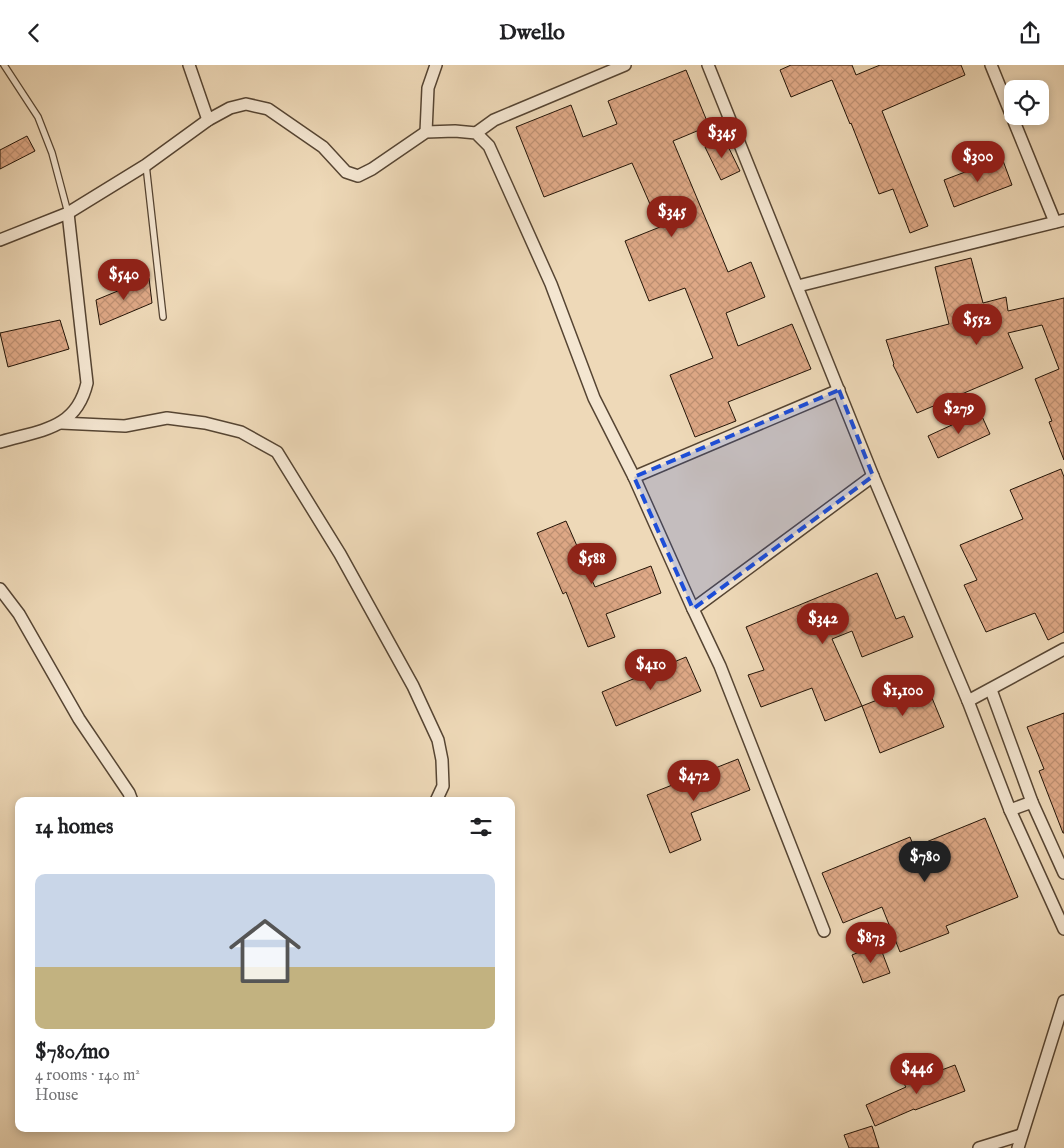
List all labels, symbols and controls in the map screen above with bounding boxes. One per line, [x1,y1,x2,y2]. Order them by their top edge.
icon: back [20,19,48,47]
text: Dwello [499,19,565,47]
icon: share [1016,19,1044,47]
map controls [1004,80,1049,125]
button: locate [1004,80,1049,125]
pin: $345 [692,117,752,159]
text: $345 [708,123,736,143]
pin: $300 [948,141,1008,183]
text: $300 [963,147,993,167]
pin: $345 [642,195,702,238]
text: $345 [658,202,686,222]
pin: $540 [94,259,154,301]
text: $540 [109,265,139,285]
pin: $552 [947,303,1007,346]
text: $552 [963,310,991,330]
pin: $279 [929,393,989,435]
text: $279 [944,399,974,419]
pin: $588 [562,543,622,585]
text: $588 [578,549,606,569]
pin: $342 [793,603,853,645]
text: $342 [808,609,838,629]
pin: $410 [621,649,681,691]
text: $410 [636,655,666,675]
pin: $1,100 [862,675,944,717]
text: $1,100 [883,681,923,701]
pin: $472 [664,759,724,802]
text: $472 [678,766,710,786]
icon: filters [467,813,495,841]
text: 14 homes [35,814,113,841]
pin: $780 [895,841,955,883]
text: $780 [910,847,940,867]
icon: home [220,906,310,996]
pin: $873 [841,921,901,964]
text: $873 [857,928,885,948]
text: $780/mo [35,1039,110,1066]
pin: $446 [887,1053,947,1095]
text: $446 [901,1059,933,1079]
text: 4 rooms · 140 m² [35,1066,140,1086]
text: House [35,1086,78,1106]

